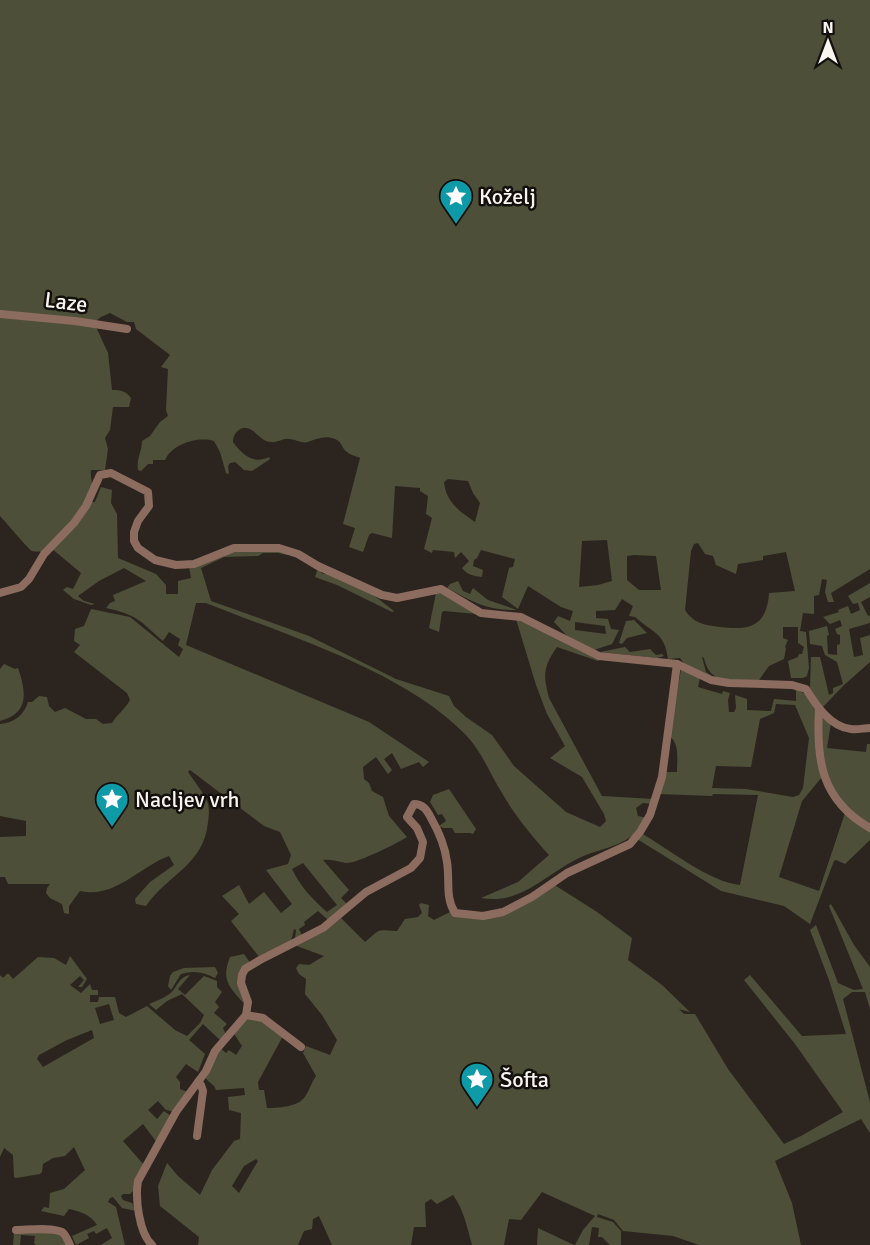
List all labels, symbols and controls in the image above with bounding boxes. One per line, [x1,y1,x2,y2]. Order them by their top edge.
north arrow [798,12,858,72]
text: N [822,18,834,38]
place icon: Koželj [438,178,474,225]
place label: Koželj [479,183,536,210]
street label: Laze [43,286,89,318]
place icon: Nacljev vrh [94,781,130,828]
place label: Nacljev vrh [135,786,240,813]
place icon: Šofta [459,1061,495,1108]
place label: Šofta [500,1066,549,1093]

